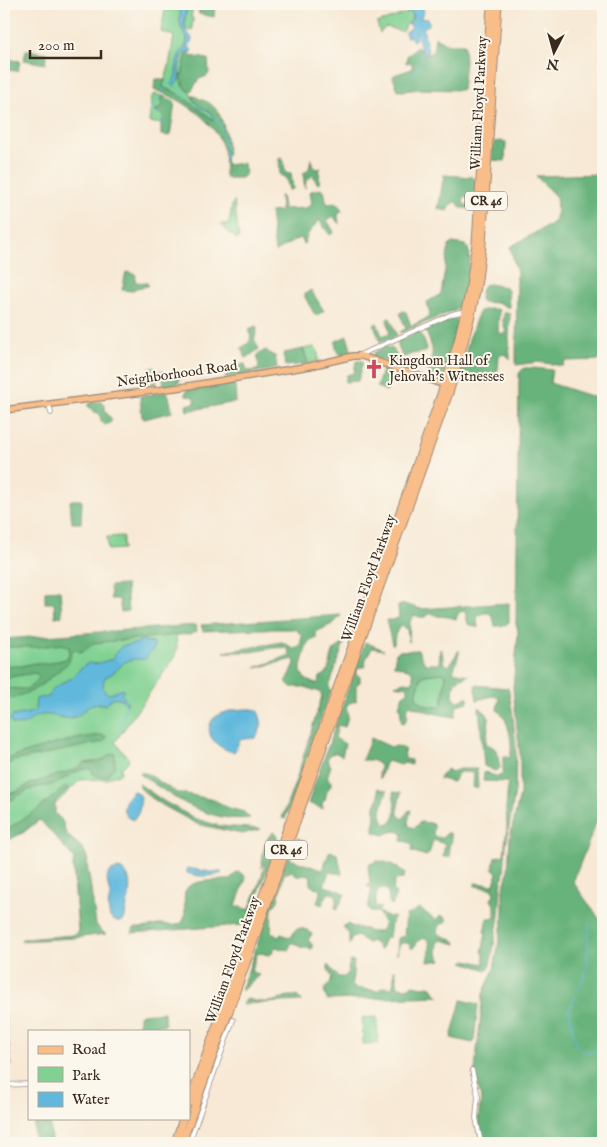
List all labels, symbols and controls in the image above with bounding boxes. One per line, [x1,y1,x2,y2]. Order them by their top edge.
scale bar [30,28,101,60]
north arrow [530,28,580,78]
street label: William Floyd Parkway [467,35,492,170]
text: 200 m [38,36,75,55]
text: N [546,54,561,74]
road number: CR 46 [465,192,507,210]
place label: Kingdom Hall of Jehovah’s Witnesses [387,352,504,386]
street label: Neighborhood Road [115,357,239,391]
church icon: Kingdom Hall of Jehovah’s Witnesses [363,358,385,380]
street label: William Floyd Parkway [338,512,400,644]
road number: CR 46 [265,840,307,860]
street label: William Floyd Parkway [202,894,264,1026]
legend [28,1030,190,1120]
text: Road [72,1040,107,1059]
text: Park [72,1066,102,1085]
text: Water [72,1090,110,1109]

